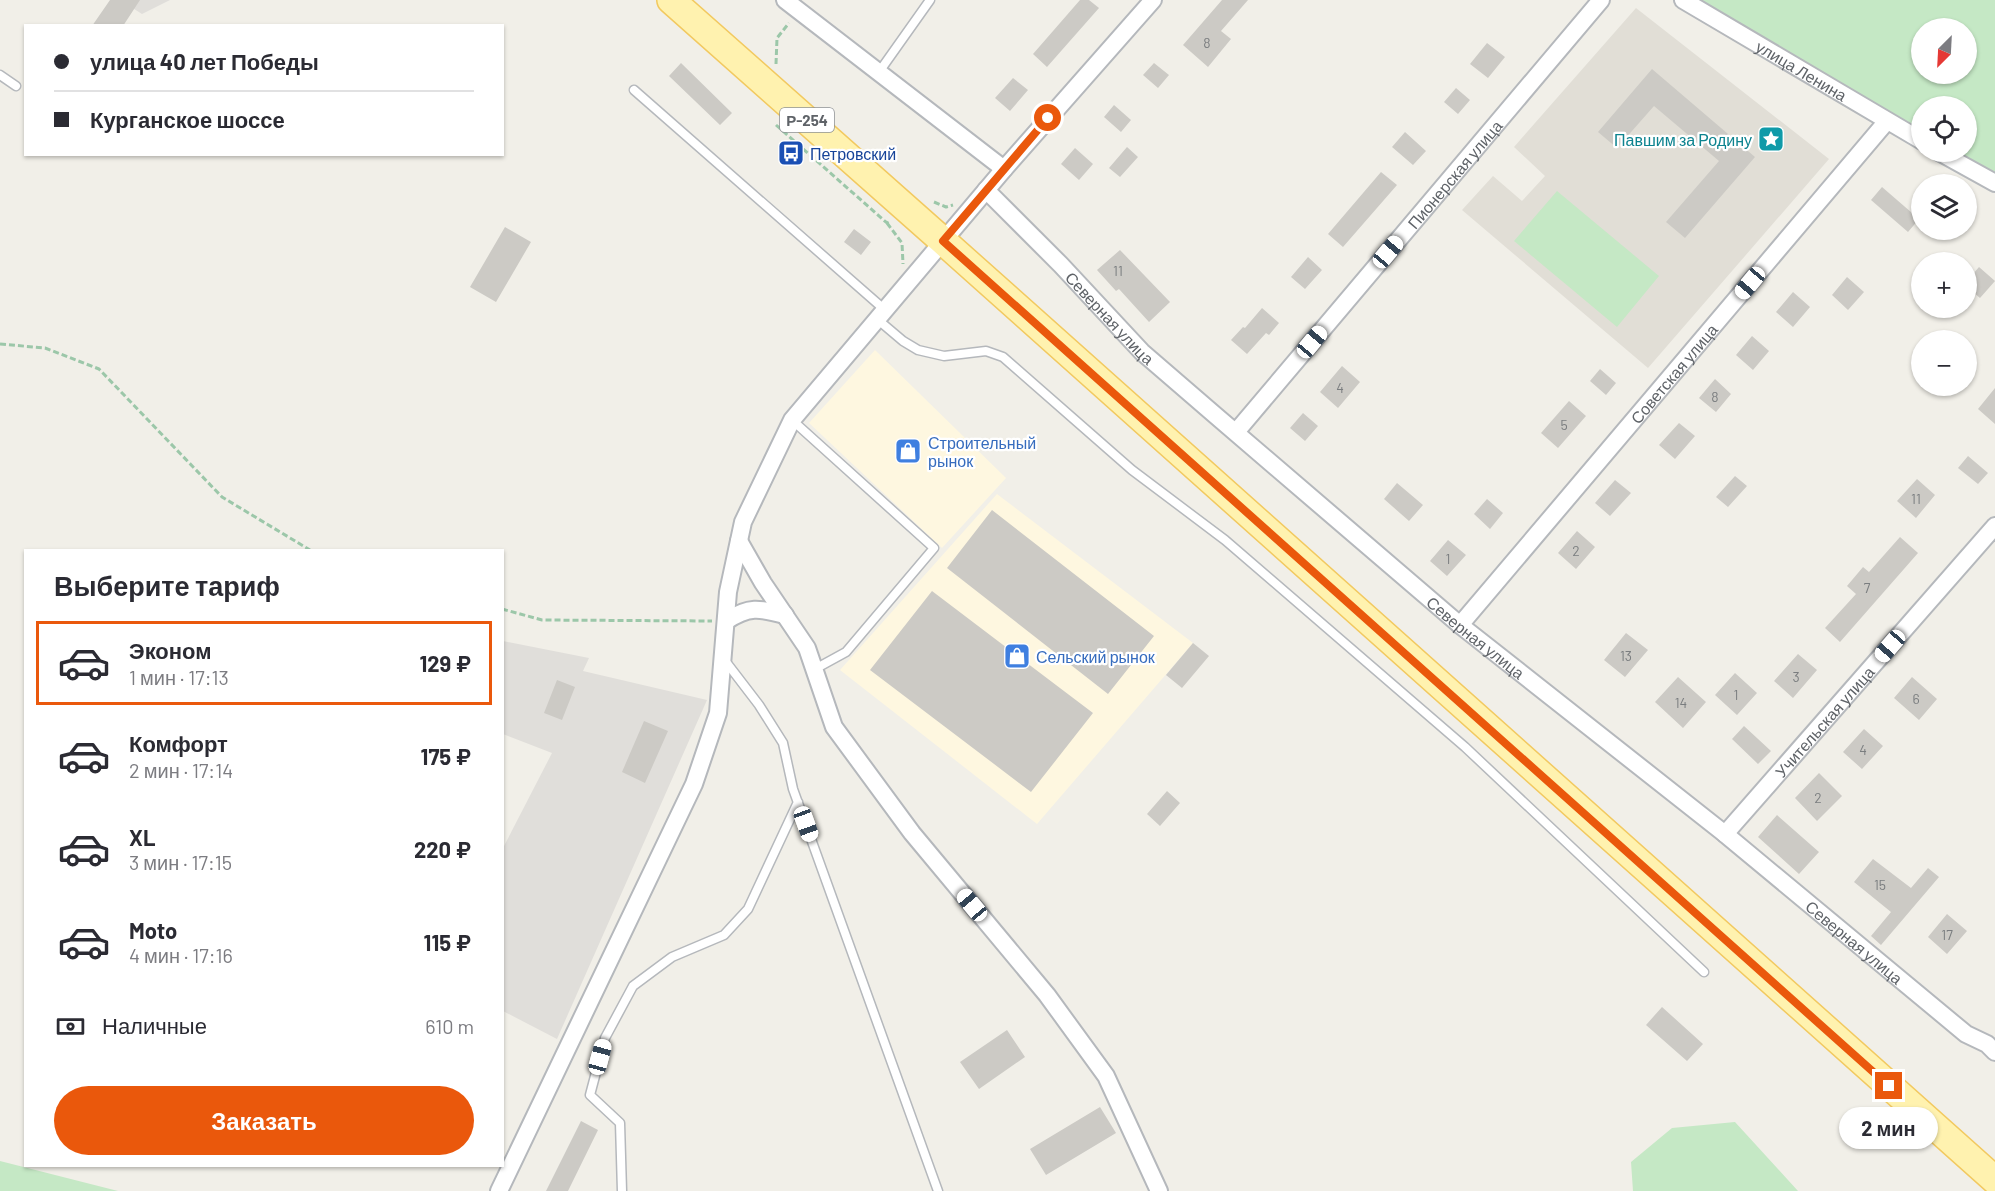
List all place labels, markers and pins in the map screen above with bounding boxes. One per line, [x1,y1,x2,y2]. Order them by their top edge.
place icon: Павшим за Родину [1756,124,1786,154]
place label: Павшим за Родину [1614,130,1752,149]
bus stop icon: Петровский [776,138,806,168]
place label: Петровский [810,144,896,163]
place label: Строительный рынок [928,433,1036,470]
shop icon: Строительный рынок [893,436,923,466]
shop icon: Сельский рынок [1002,641,1032,671]
place label: Сельский рынок [1036,647,1156,666]

